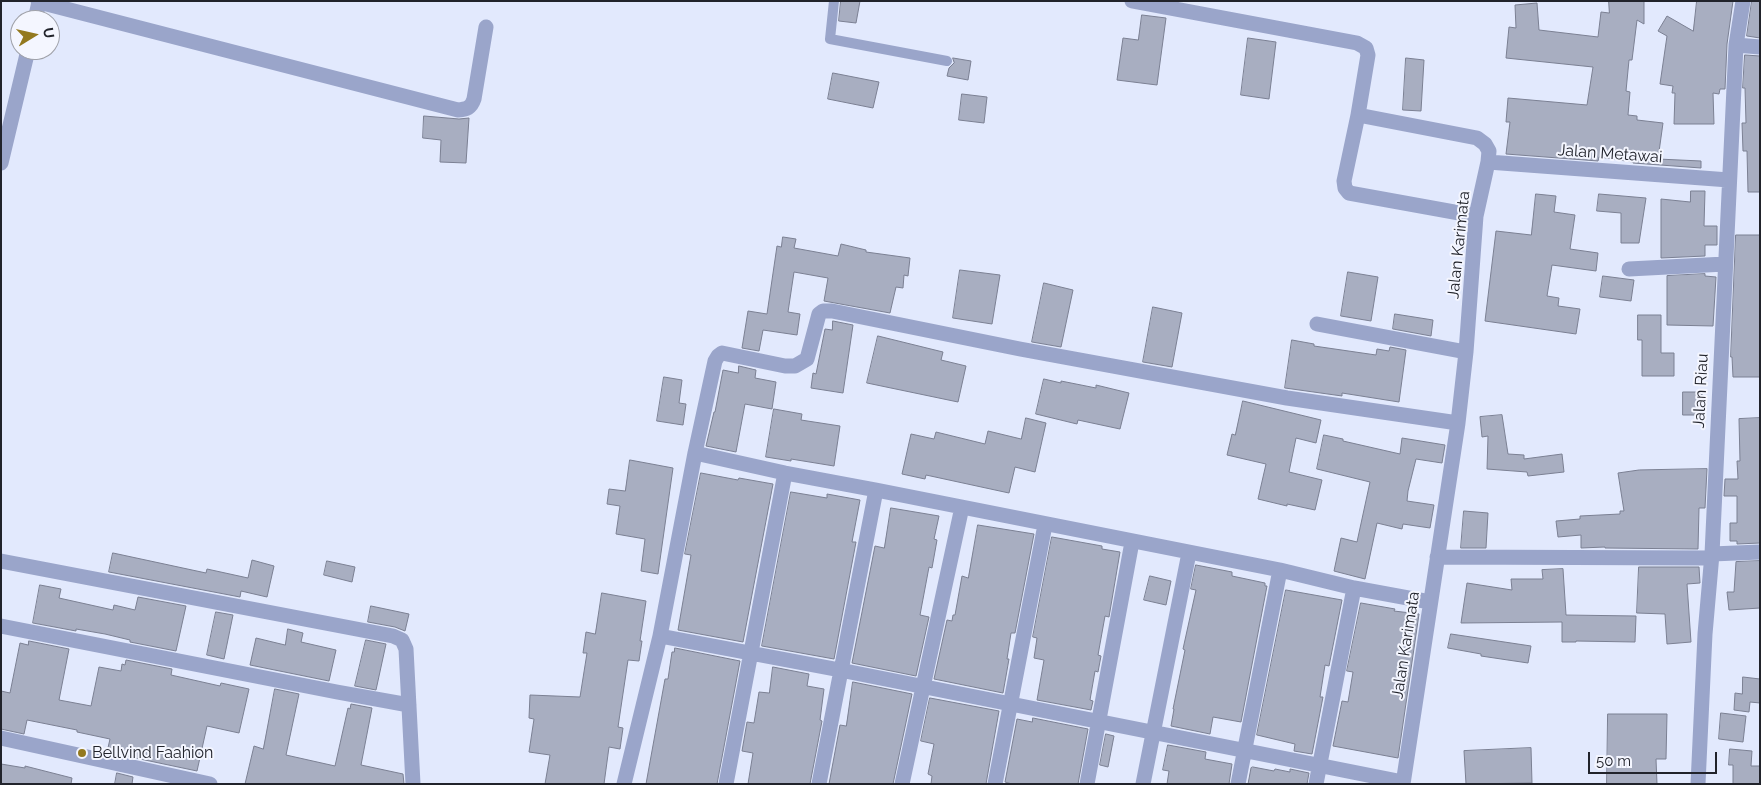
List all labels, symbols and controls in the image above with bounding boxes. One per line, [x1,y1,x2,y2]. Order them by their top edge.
north arrow [10,10,60,60]
text: U [40,26,58,39]
street label: Jalan Metawai [1557,141,1663,167]
street label: Jalan Karimata [1444,190,1474,300]
street label: Jalan Riau [1689,353,1713,429]
street label: Jalan Karimata [1388,590,1424,700]
scale bar [1591,742,1720,774]
place label: Bellvind Faahion [92,743,213,763]
marker: Bellvind Faahion [76,747,88,759]
text: 50 m [1596,752,1631,770]

